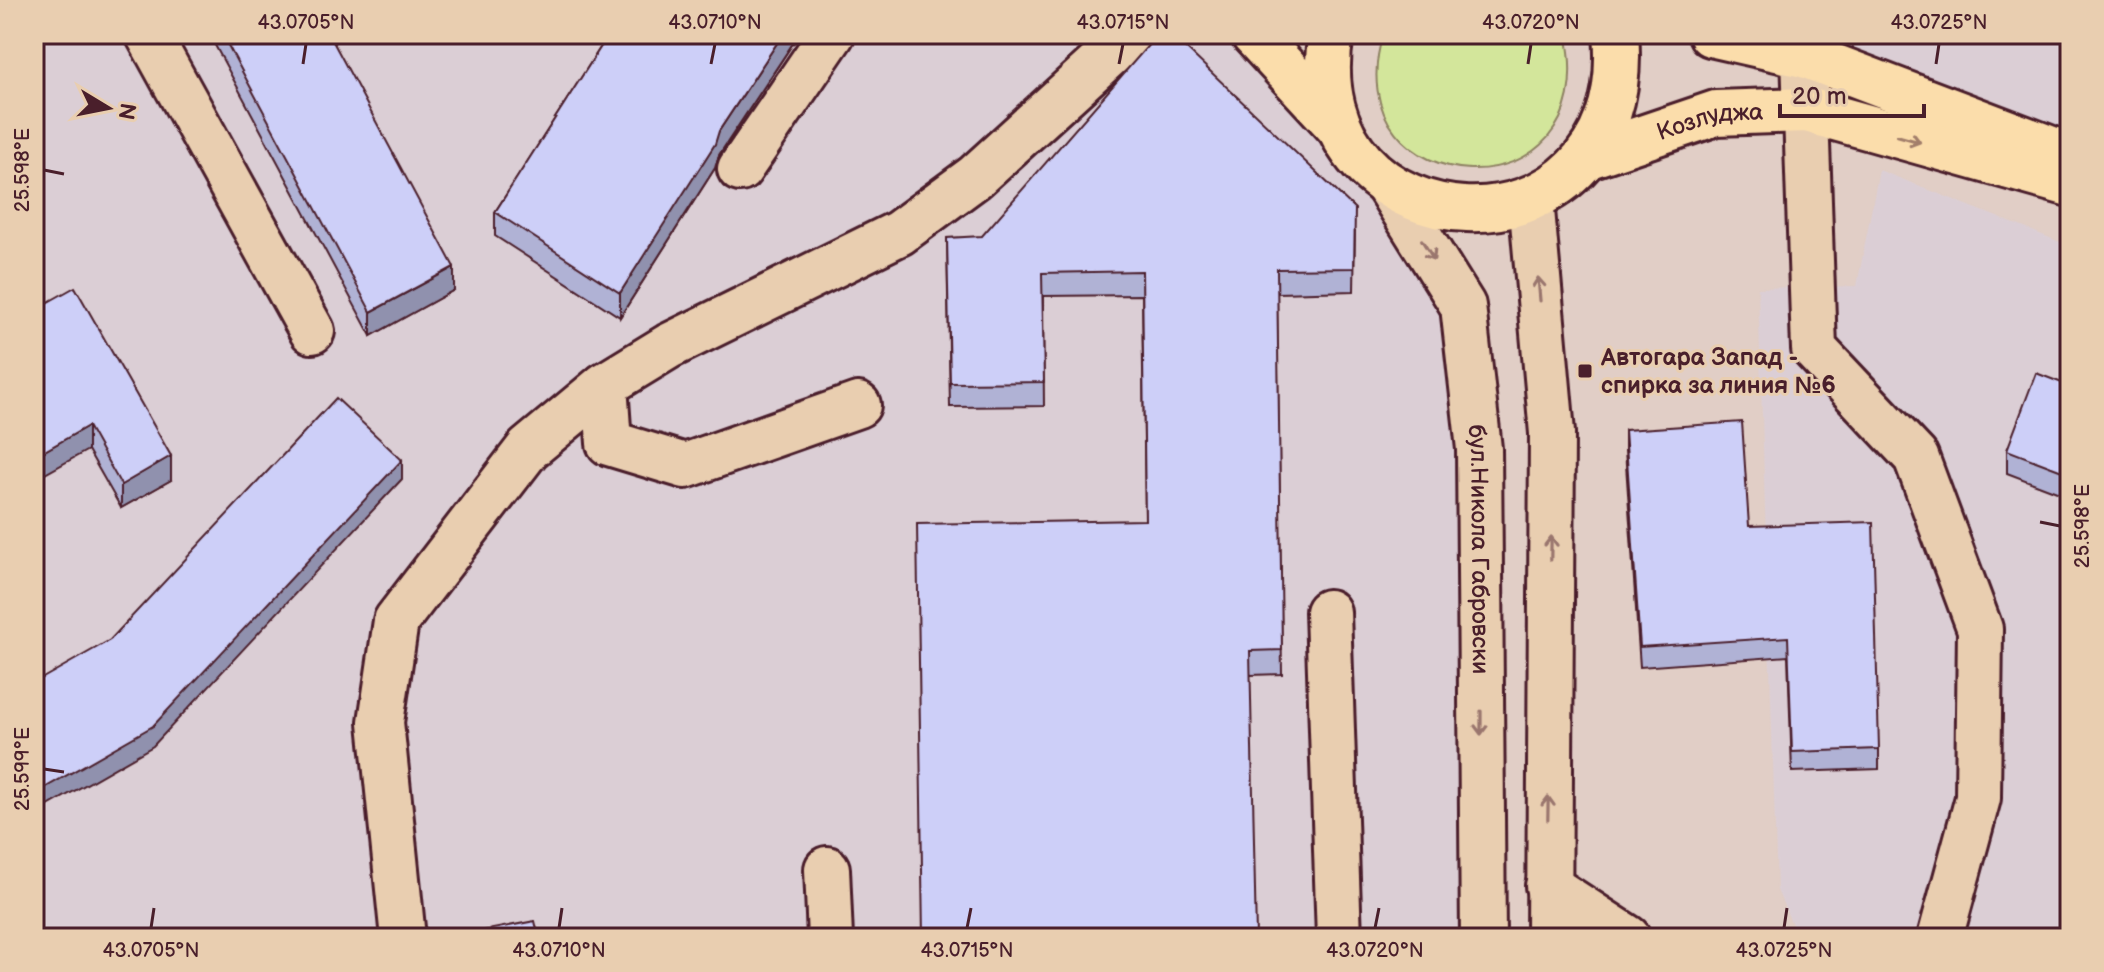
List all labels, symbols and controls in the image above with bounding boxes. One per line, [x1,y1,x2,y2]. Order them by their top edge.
text: 43.0705°N [257,11,355,35]
text: 43.0710°N [668,11,762,35]
text: 43.0715°N [1076,11,1170,35]
text: 43.0720°N [1482,11,1580,35]
text: 43.0725°N [1890,11,1988,35]
north arrow [68,68,148,148]
scale bar [1780,68,1924,118]
text: 20 m [1792,82,1847,111]
street label: Козлуджа [1653,97,1764,147]
text: N [111,101,141,122]
text: 25.598°E [11,128,35,212]
one-way arrow [1896,133,1921,147]
one-way arrow [1421,238,1437,261]
one-way arrow [1531,276,1546,303]
place label: Автогара Запад - спирка за линия №6 [1600,343,1836,400]
marker: Автогара Запад - спирка за линия №6 [1576,362,1594,380]
street label: бул.Никола Габровски [1462,423,1495,674]
text: 25.598°E [2071,484,2095,568]
one-way arrow [1543,535,1559,562]
one-way arrow [1473,709,1489,736]
text: 25.599°E [11,727,35,811]
one-way arrow [1541,795,1556,822]
text: 43.0705°N [102,939,200,963]
text: 43.0710°N [512,939,606,963]
text: 43.0715°N [920,939,1014,963]
text: 43.0720°N [1326,939,1424,963]
text: 43.0725°N [1735,939,1833,963]

